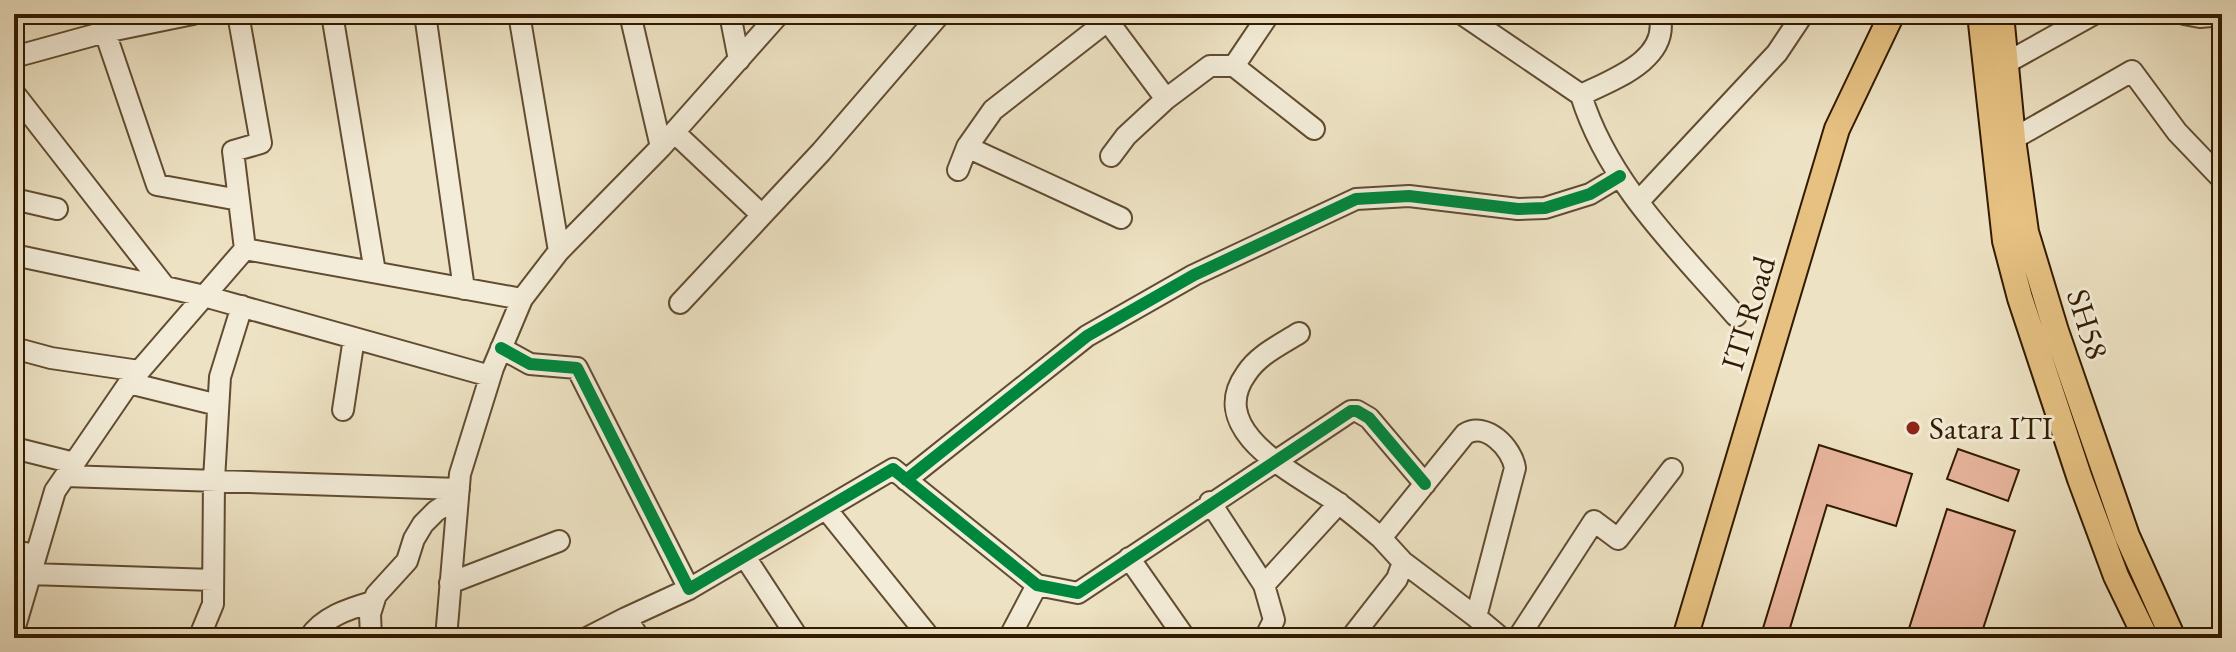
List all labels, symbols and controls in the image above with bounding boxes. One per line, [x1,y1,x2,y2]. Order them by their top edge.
street label: ITI Road [1711,250,1785,375]
street label: SH58 [2057,283,2119,365]
place label: Satara ITI [1929,407,2053,449]
marker: Satara ITI [1904,419,1922,437]

